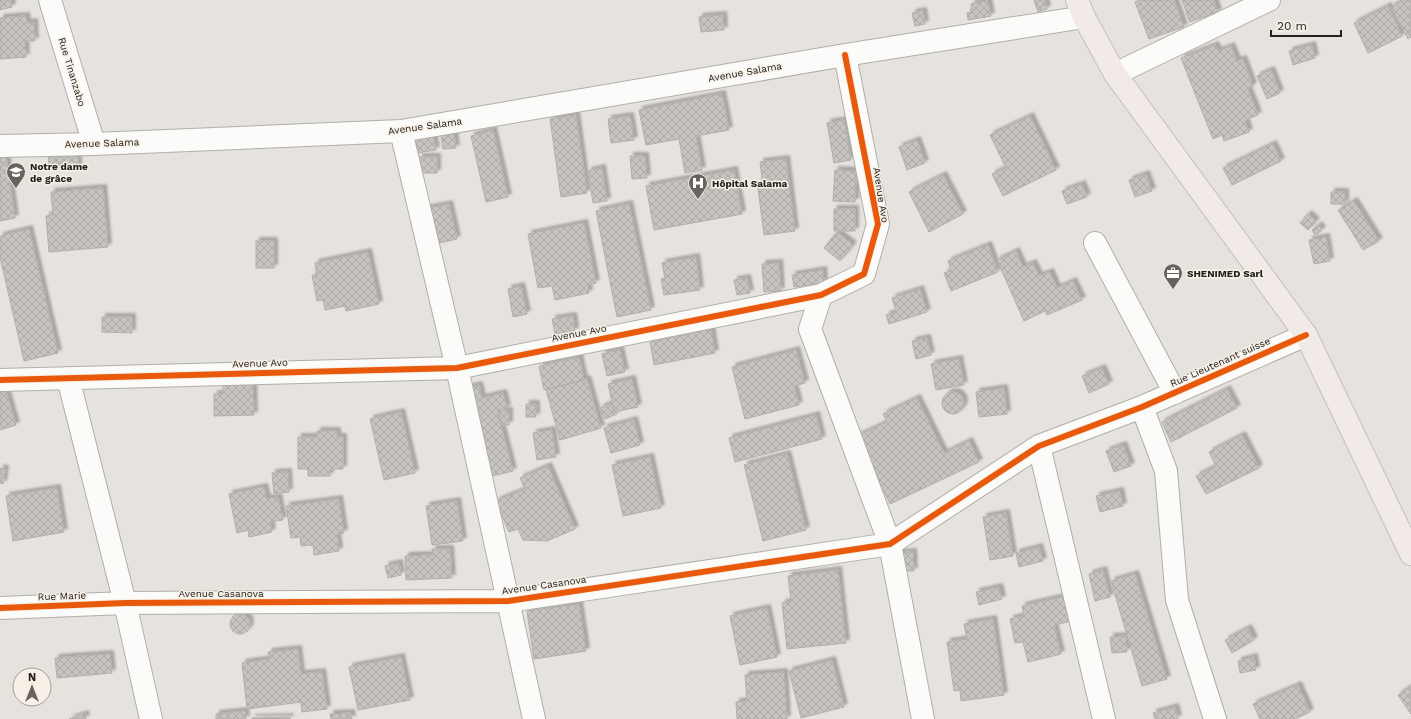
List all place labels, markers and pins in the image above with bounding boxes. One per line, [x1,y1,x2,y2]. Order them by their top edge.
school or university icon: Notre dame de grâce [5,161,27,189]
place label: Notre dame de grâce [30,161,88,184]
hospital icon: Hôpital Salama [687,172,709,200]
place label: Hôpital Salama [712,178,788,189]
office icon: SHENIMED Sarl [1162,262,1184,290]
place label: SHENIMED Sarl [1187,268,1264,279]

